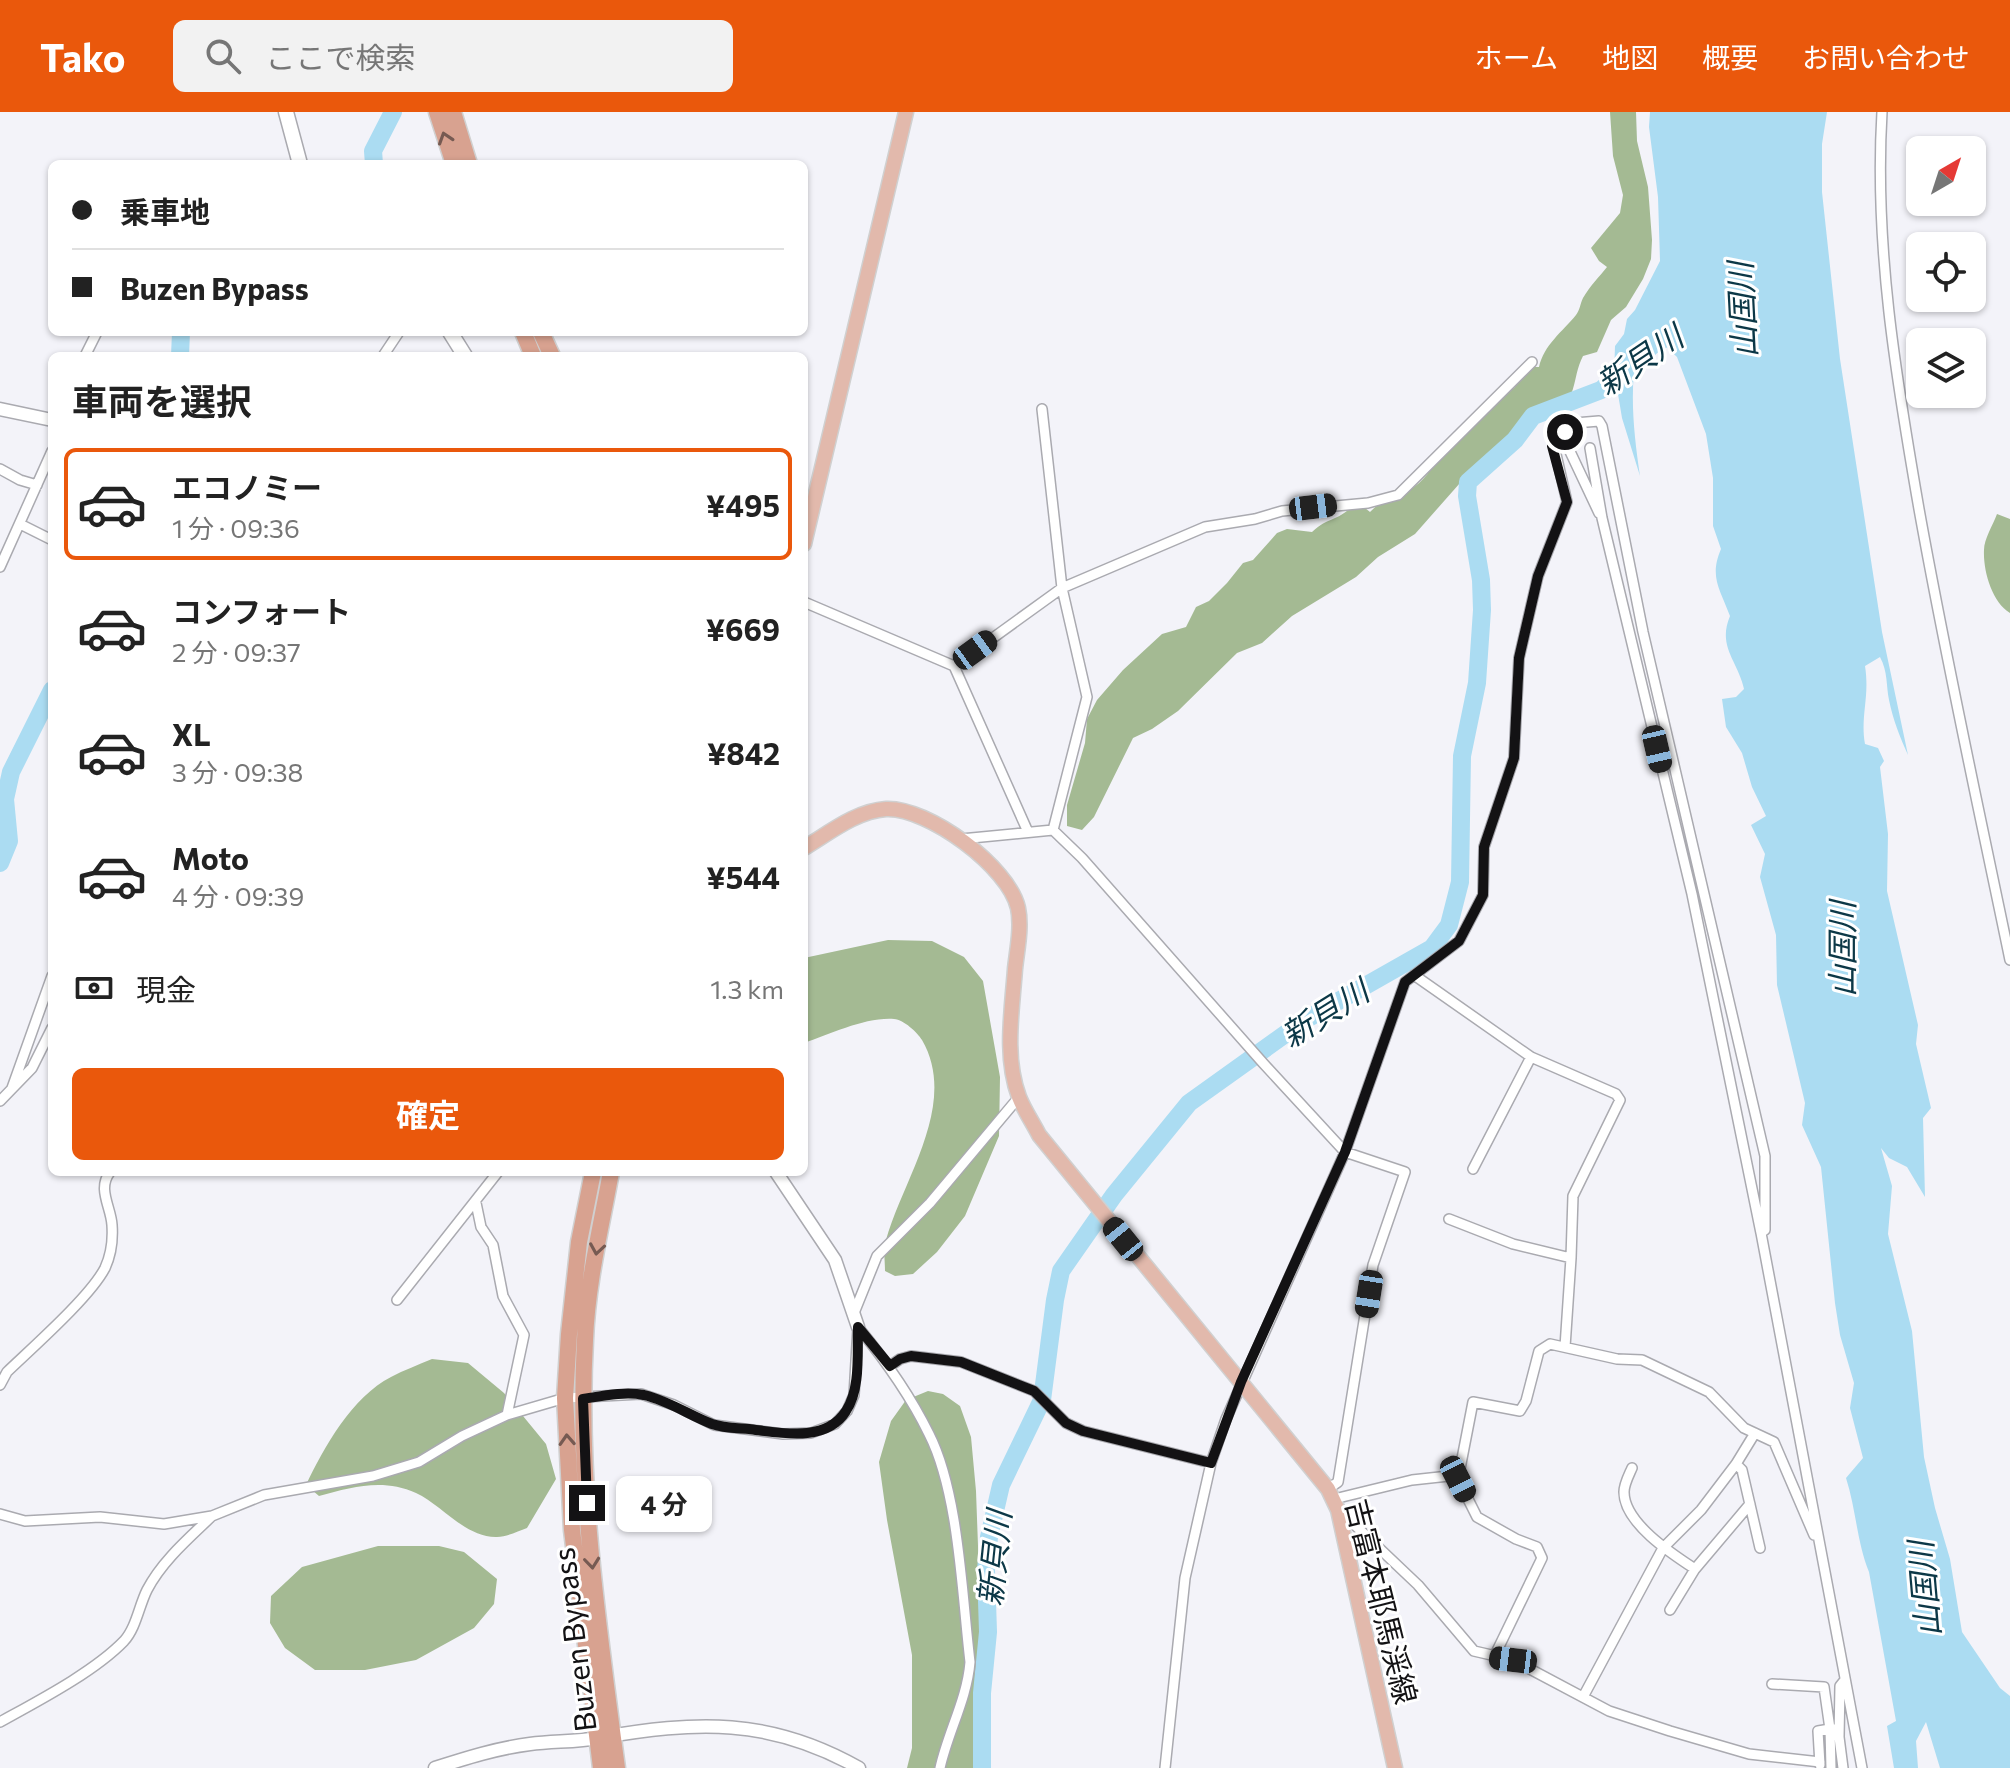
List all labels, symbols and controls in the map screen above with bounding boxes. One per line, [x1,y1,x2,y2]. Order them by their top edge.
search box [173,20,733,92]
text: Tako [40,33,125,80]
icon: search [201,34,245,78]
text: ここで検索 [265,38,415,75]
text: ホーム [1475,40,1558,74]
text: 地図 [1602,40,1658,74]
text: 概要 [1702,40,1758,74]
text: お問い合わせ [1802,40,1970,74]
one-way arrow [439,132,455,146]
north arrow [1906,136,1986,216]
map controls [1906,136,1986,408]
text: 乗車地 [120,192,210,229]
button: locate [1906,232,1986,312]
water label: 山国川 [1718,258,1763,359]
text: Buzen Bypass [120,269,309,306]
water label: 新貝川 [1588,314,1692,402]
button: layers [1906,328,1986,408]
text: 車両を選択 [72,378,252,422]
route start [1547,414,1583,450]
icon: car [76,468,148,540]
text: エコノミー [172,468,322,505]
text: ¥495 [706,486,780,523]
car [1288,492,1338,522]
text: 1 分 · 09:36 [172,512,300,543]
icon: car [76,592,148,664]
text: コンフォート [172,592,351,629]
text: ¥669 [706,610,780,647]
car [949,626,1001,674]
text: 2 分 · 09:37 [172,636,301,667]
text: XL [172,715,211,752]
icon: car [76,716,148,788]
car [1640,723,1674,775]
text: ¥842 [707,734,780,771]
text: 3 分 · 09:38 [172,756,303,787]
text: Moto [172,839,249,876]
icon: car [76,840,148,912]
text: ¥544 [706,858,780,895]
text: 4 分 · 09:39 [172,880,304,911]
water label: 山国川 [1821,898,1861,997]
icon: cash [72,966,116,1010]
water label: 新貝川 [1273,968,1378,1054]
text: 現金 [136,970,196,1007]
text: 1.3 km [710,973,784,1004]
button: 確定 [72,1068,784,1160]
car [1099,1213,1147,1265]
one-way arrow [589,1242,606,1256]
car [1353,1268,1385,1320]
one-way arrow [558,1433,575,1446]
car [1436,1452,1480,1506]
callout: 4 分 [615,1475,711,1531]
route end [569,1485,605,1521]
text: 4 分 [641,1488,687,1519]
street label: 吉富本耶馬渓線 [1340,1495,1426,1707]
water label: 新貝川 [968,1505,1018,1608]
water label: 山国川 [1899,1536,1947,1639]
street label: Buzen Bypass [543,1546,603,1734]
one-way arrow [583,1557,600,1570]
car [1488,1645,1538,1675]

